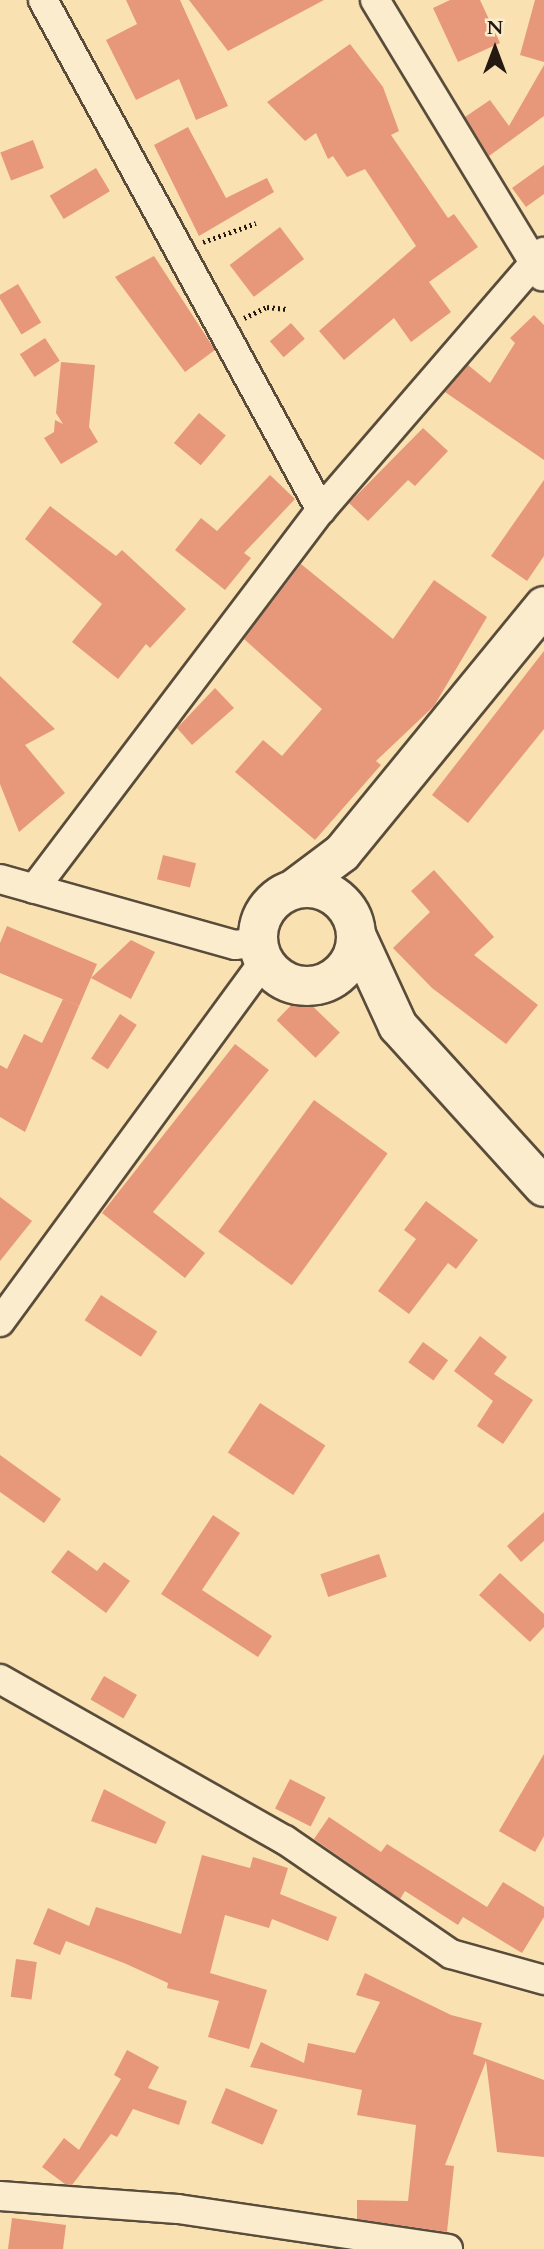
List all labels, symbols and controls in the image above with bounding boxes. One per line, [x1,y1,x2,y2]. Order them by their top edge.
north arrow [460,14,530,84]
text: N [487,15,503,41]

